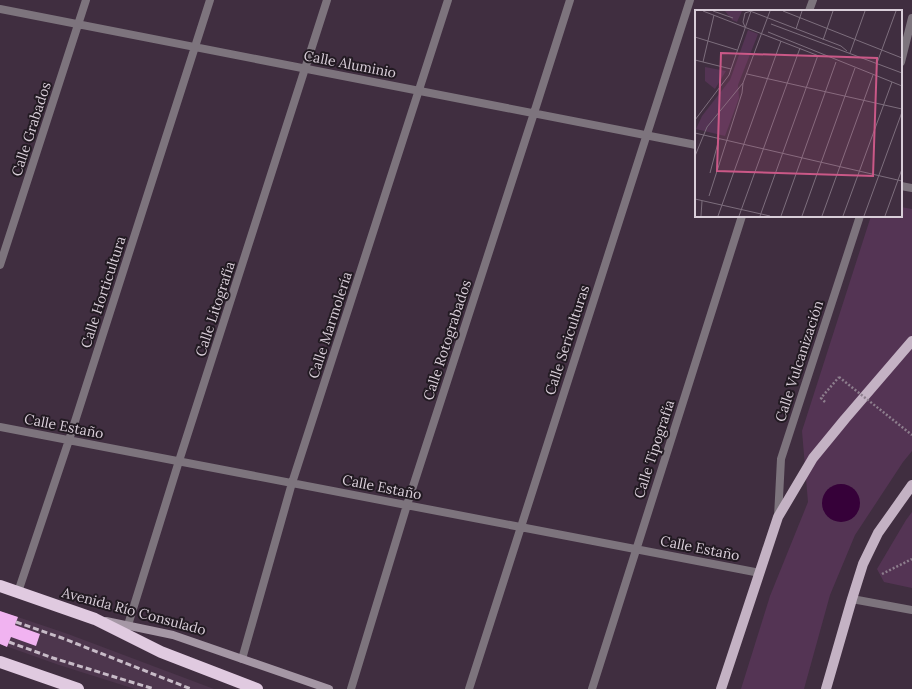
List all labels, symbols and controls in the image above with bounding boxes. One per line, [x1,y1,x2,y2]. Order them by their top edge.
inset map [695,10,902,217]
street label: Calle Aluminio [302,46,398,82]
street label: Calle Grabados [7,80,55,178]
street label: Calle Horticultura [76,234,130,350]
street label: Calle Litografía [191,259,239,359]
street label: Calle Marmolería [304,269,356,381]
street label: Calle Rotograbados [419,277,475,403]
street label: Calle Sericulturas [541,283,593,397]
street label: Calle Vulcanización [771,298,827,424]
street label: Calle Tipografía [630,397,678,501]
street label: Calle Estaño [23,409,105,443]
street label: Calle Estaño [341,470,423,504]
street label: Calle Estaño [659,531,741,565]
street label: Avenida Río Consulado [59,583,208,639]

